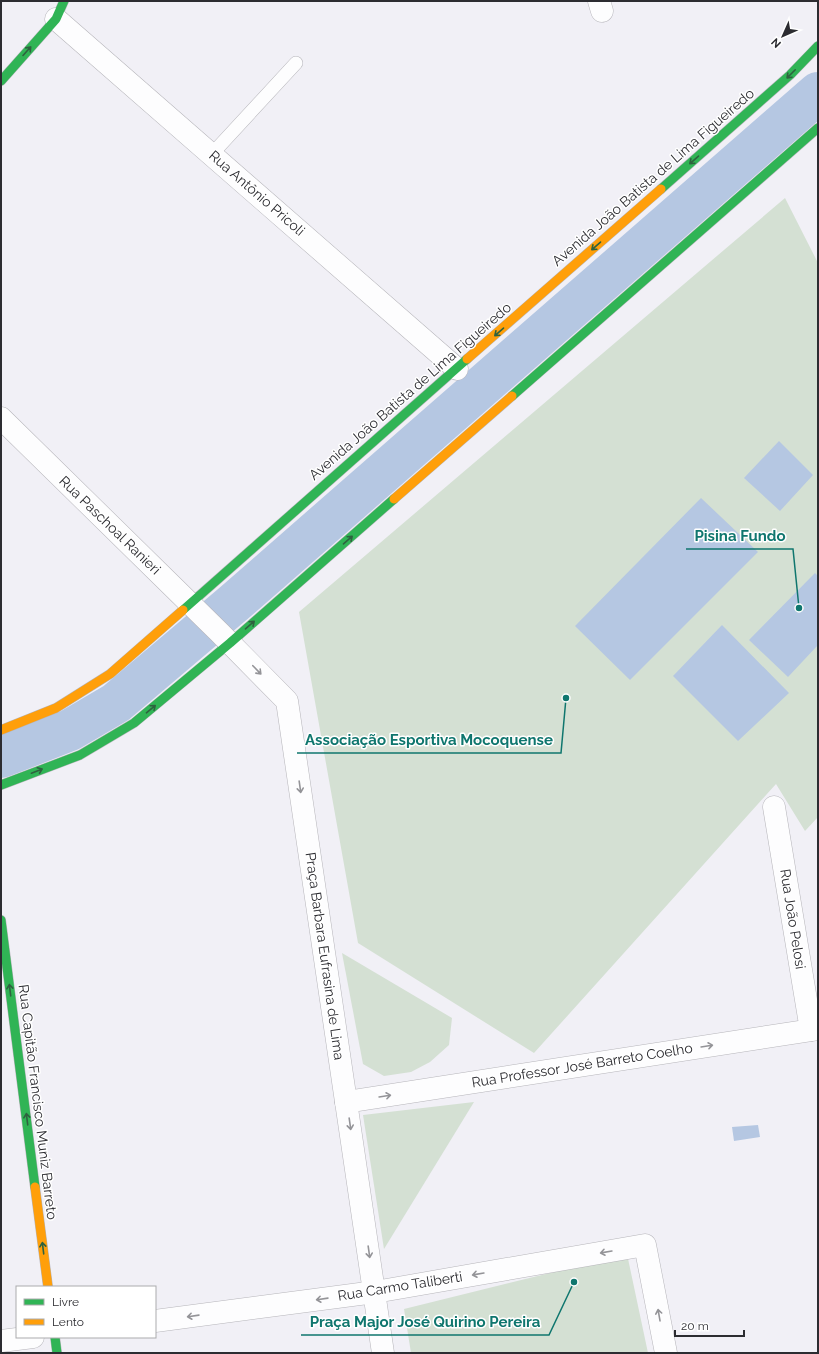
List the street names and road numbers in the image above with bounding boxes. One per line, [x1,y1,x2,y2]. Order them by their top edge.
street label: Avenida João Batista de Lima Figueiredo [549,85,757,269]
street label: Rua Antônio Pricoli [206,147,308,239]
street label: Avenida João Batista de Lima Figueiredo [306,299,514,483]
street label: Rua Paschoal Ranieri [56,473,164,577]
street label: Praça Barbara Eufrasina de Lima [302,851,348,1061]
street label: Rua João Pelosi [777,868,809,970]
street label: Rua Capitão Francisco Muniz Barreto [16,983,60,1221]
street label: Rua Professor José Barreto Coelho [470,1040,694,1090]
street label: Rua Carmo Taliberti [336,1268,464,1304]

